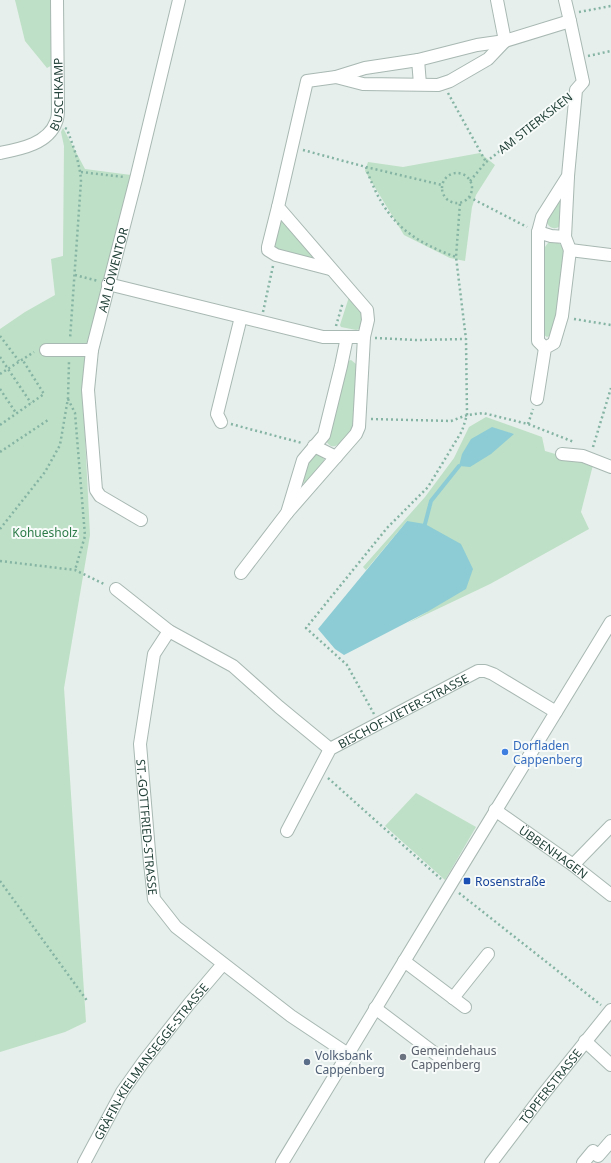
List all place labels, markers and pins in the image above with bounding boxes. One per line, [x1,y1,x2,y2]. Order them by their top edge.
place label: Dorfladen Cappenberg [513,737,583,768]
marker: Dorfladen Cappenberg [500,747,510,757]
place label: Rosenstraße [475,873,546,890]
marker: Rosenstraße [462,876,472,886]
place label: Gemeindehaus Cappenberg [411,1042,497,1073]
place label: Volksbank Cappenberg [315,1047,385,1078]
marker: Gemeindehaus Cappenberg [398,1052,408,1062]
marker: Volksbank Cappenberg [302,1057,312,1067]

